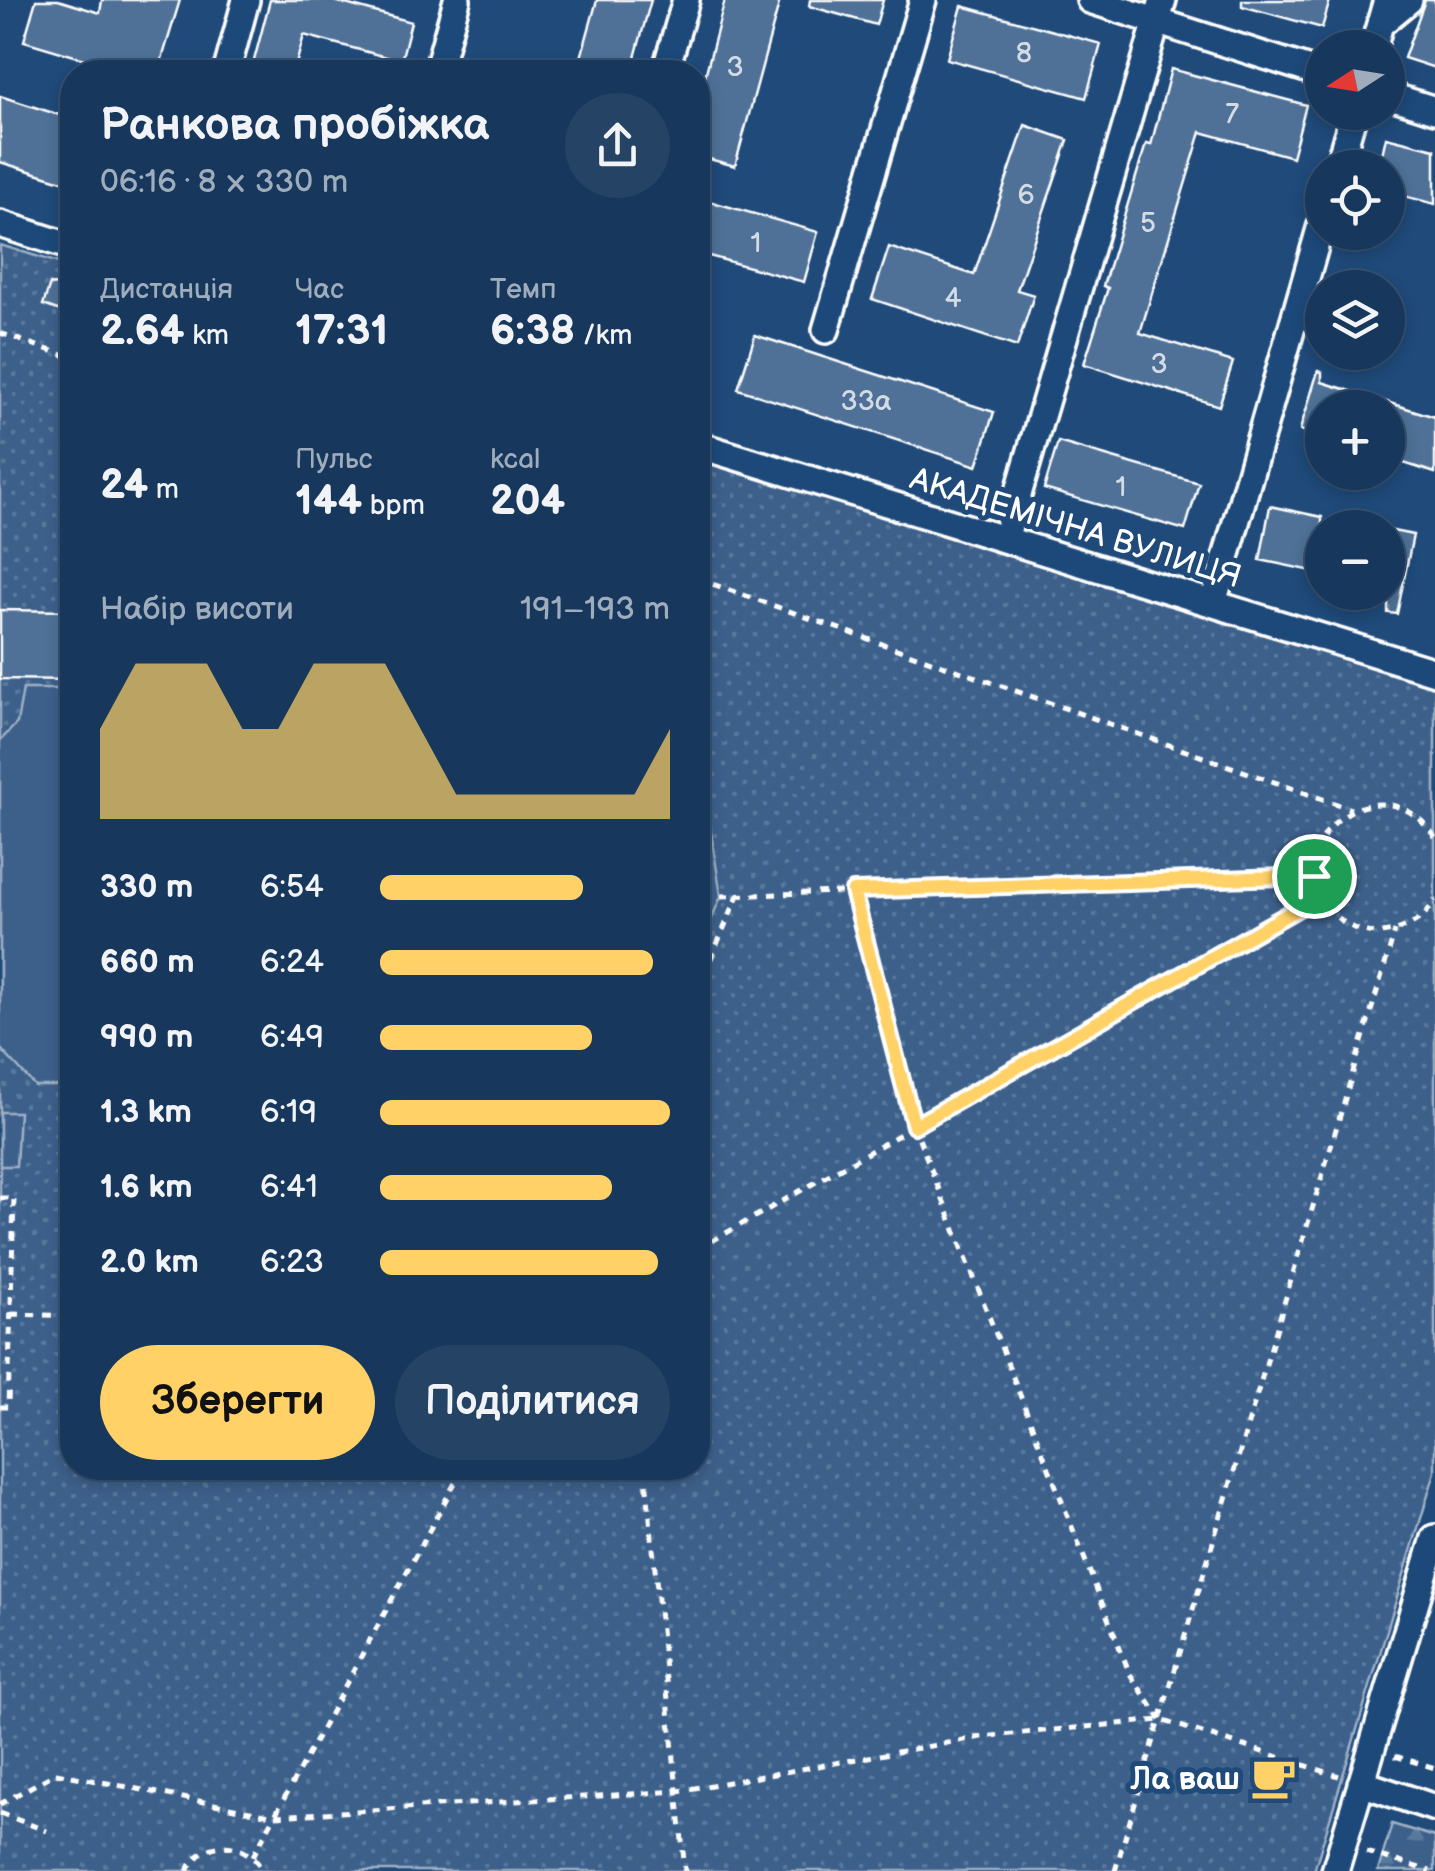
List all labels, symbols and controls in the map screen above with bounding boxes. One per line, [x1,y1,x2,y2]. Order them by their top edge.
north arrow [1305,30,1405,130]
map controls [1305,30,1405,610]
house number: 8 [1016,37,1032,70]
house number: 3 [726,51,744,84]
button: share [565,93,670,198]
text: Ранкова пробіжка [100,98,489,153]
house number: 7 [1225,98,1239,131]
button: locate [1305,150,1405,250]
text: 06:16 · 8 × 330 m [100,163,348,202]
house number: 6 [1017,179,1035,212]
house number: 5 [1140,207,1156,240]
house number: 1 [751,227,761,260]
button: layers [1305,270,1405,370]
text: Дистанція [100,273,233,306]
text: Час [295,273,344,306]
text: Темп [490,273,557,306]
house number: 4 [944,282,962,315]
text: 2.64 [100,306,185,357]
text: 17:31 [295,306,388,357]
text: 6:38 [490,306,575,357]
text: km [185,319,229,352]
text: /km [575,319,632,352]
house number: 3 [1150,348,1168,381]
house number: 33а [841,385,892,418]
button: + [1305,390,1405,490]
text: Пульс [295,443,372,476]
text: kcal [490,443,540,476]
street label: АКАДЕМІЧНА ВУЛИЦЯ [904,459,1246,597]
text: 24 [100,460,148,511]
house number: 1 [1116,471,1126,504]
text: m [148,473,179,506]
text: 144 [295,476,362,527]
text: 204 [490,476,565,527]
text: bpm [362,489,425,522]
button: − [1305,510,1405,610]
text: Набір висоти [100,590,294,629]
text: 191–193 m [520,590,670,629]
pin [1272,834,1357,919]
icon: arrive [1287,849,1342,904]
text: 330 m [100,868,193,907]
text: 6:54 [260,868,324,907]
text: 660 m [100,943,195,982]
text: 6:24 [260,943,324,982]
text: 990 m [100,1018,193,1057]
text: 6:49 [260,1018,324,1057]
text: 1.3 km [100,1093,192,1132]
text: 6:19 [260,1093,317,1132]
text: 1.6 km [100,1168,193,1207]
text: 6:41 [260,1168,318,1207]
text: 2.0 km [100,1243,199,1282]
text: 6:23 [260,1243,324,1282]
button: Зберегти [100,1345,375,1460]
button: Поділитися [395,1345,670,1460]
cafe icon: Ла ваш [1249,1754,1297,1802]
place label: Ла ваш [1129,1760,1240,1799]

